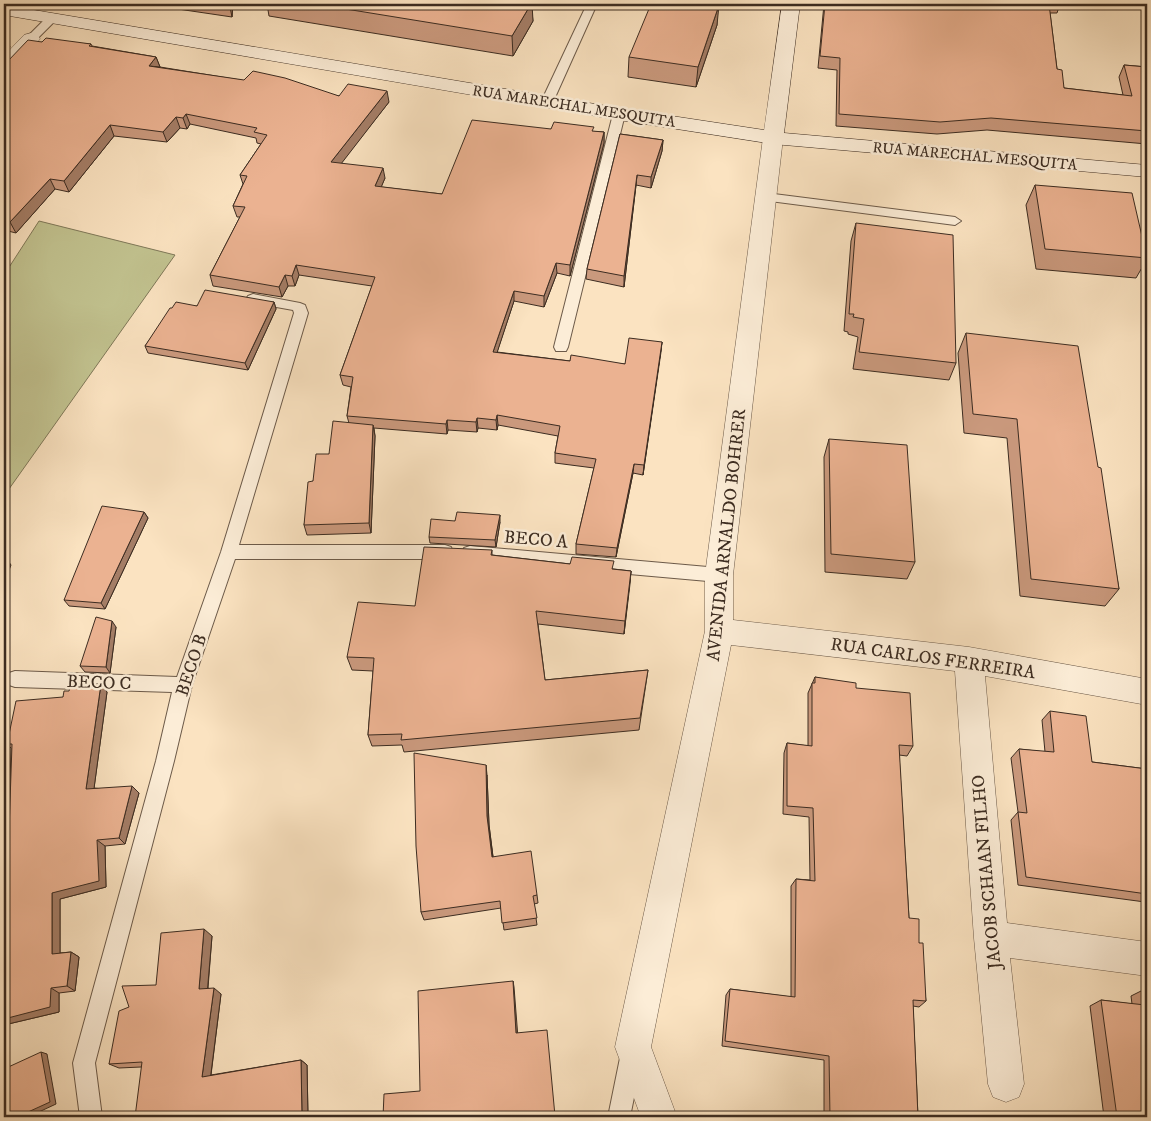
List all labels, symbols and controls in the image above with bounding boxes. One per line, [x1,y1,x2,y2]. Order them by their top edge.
street label: RUA MARECHAL MESQUITA [471,81,677,132]
street label: RUA MARECHAL MESQUITA [872,138,1078,175]
street label: AVENIDA ARNALDO BOHRER [703,408,751,662]
street label: BECO A [503,526,569,554]
street label: BECO B [172,631,212,699]
street label: RUA CARLOS FERREIRA [829,634,1037,684]
street label: BECO C [66,671,132,695]
street label: JACOB SCHAAN FILHO [968,774,1007,972]

